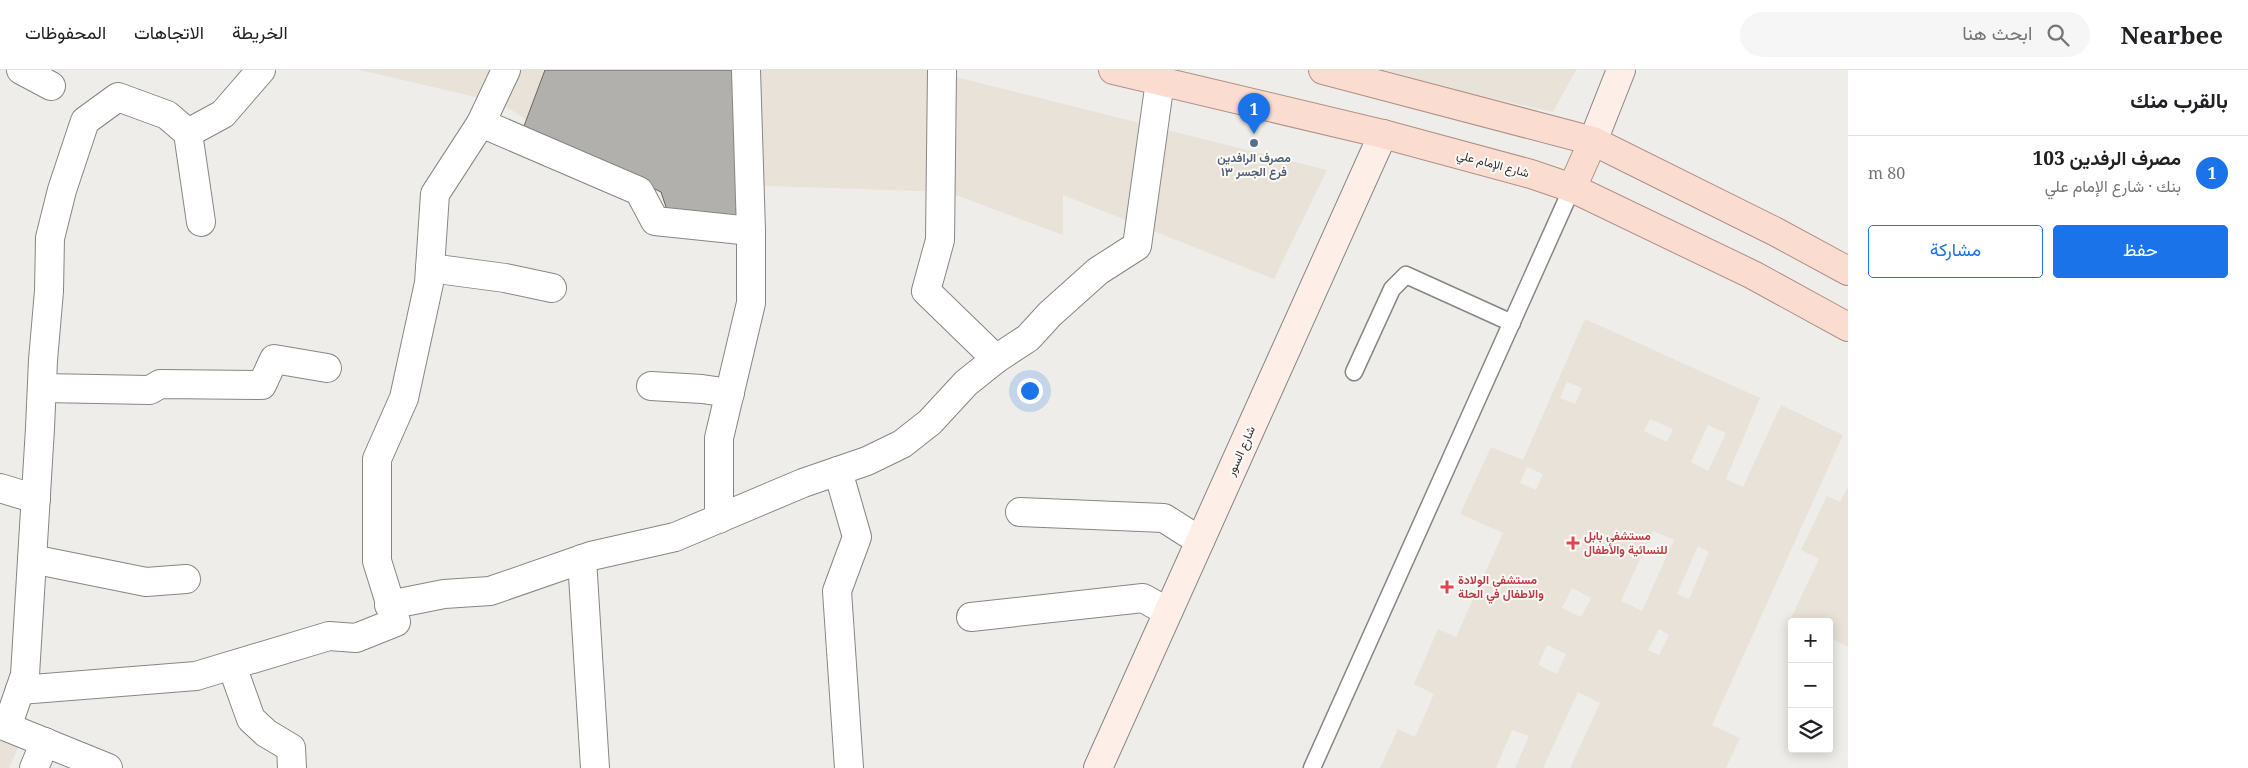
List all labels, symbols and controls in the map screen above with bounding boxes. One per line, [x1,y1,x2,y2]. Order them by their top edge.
search box [1740,12,2090,57]
text: Nearbee [2120,18,2223,51]
text: المحفوظات [25,20,106,44]
text: الاتجاهات [134,20,204,44]
text: الخريطة [232,20,288,44]
text: ابحث هنا [1962,20,2032,46]
icon: search [2044,21,2072,49]
text: بالقرب منك [2130,86,2228,114]
pin: 1 [1238,93,1270,134]
marker: مصرف الرافدين فرع الجسر ١٣ [1248,137,1260,149]
text: مصرف الرفدين 103 [2032,145,2181,171]
street label: شارع الإمام علي [1454,146,1531,183]
place label: مصرف الرافدين فرع الجسر ١٣ [1217,149,1291,180]
text: 80 m [1868,162,1905,184]
text: 1 [2207,162,2217,184]
text: بنك · شارع الإمام علي [2045,175,2181,197]
button: مشاركة [1868,225,2043,278]
button: حفظ [2053,225,2228,278]
your location [1017,378,1043,404]
street label: شارع السور [1222,423,1260,480]
place label: مستشفى بابل للنسائية والأطفال [1584,527,1668,558]
marker: مستشفى بابل للنسائية والأطفال [1566,536,1580,550]
place label: مستشفى الولادة والاطفال في الحلة [1458,571,1544,604]
marker: مستشفى الولادة والاطفال في الحلة [1440,580,1454,594]
map controls [1788,618,1833,753]
button: + [1788,618,1833,663]
button: − [1788,663,1833,708]
button: layers [1788,708,1833,753]

